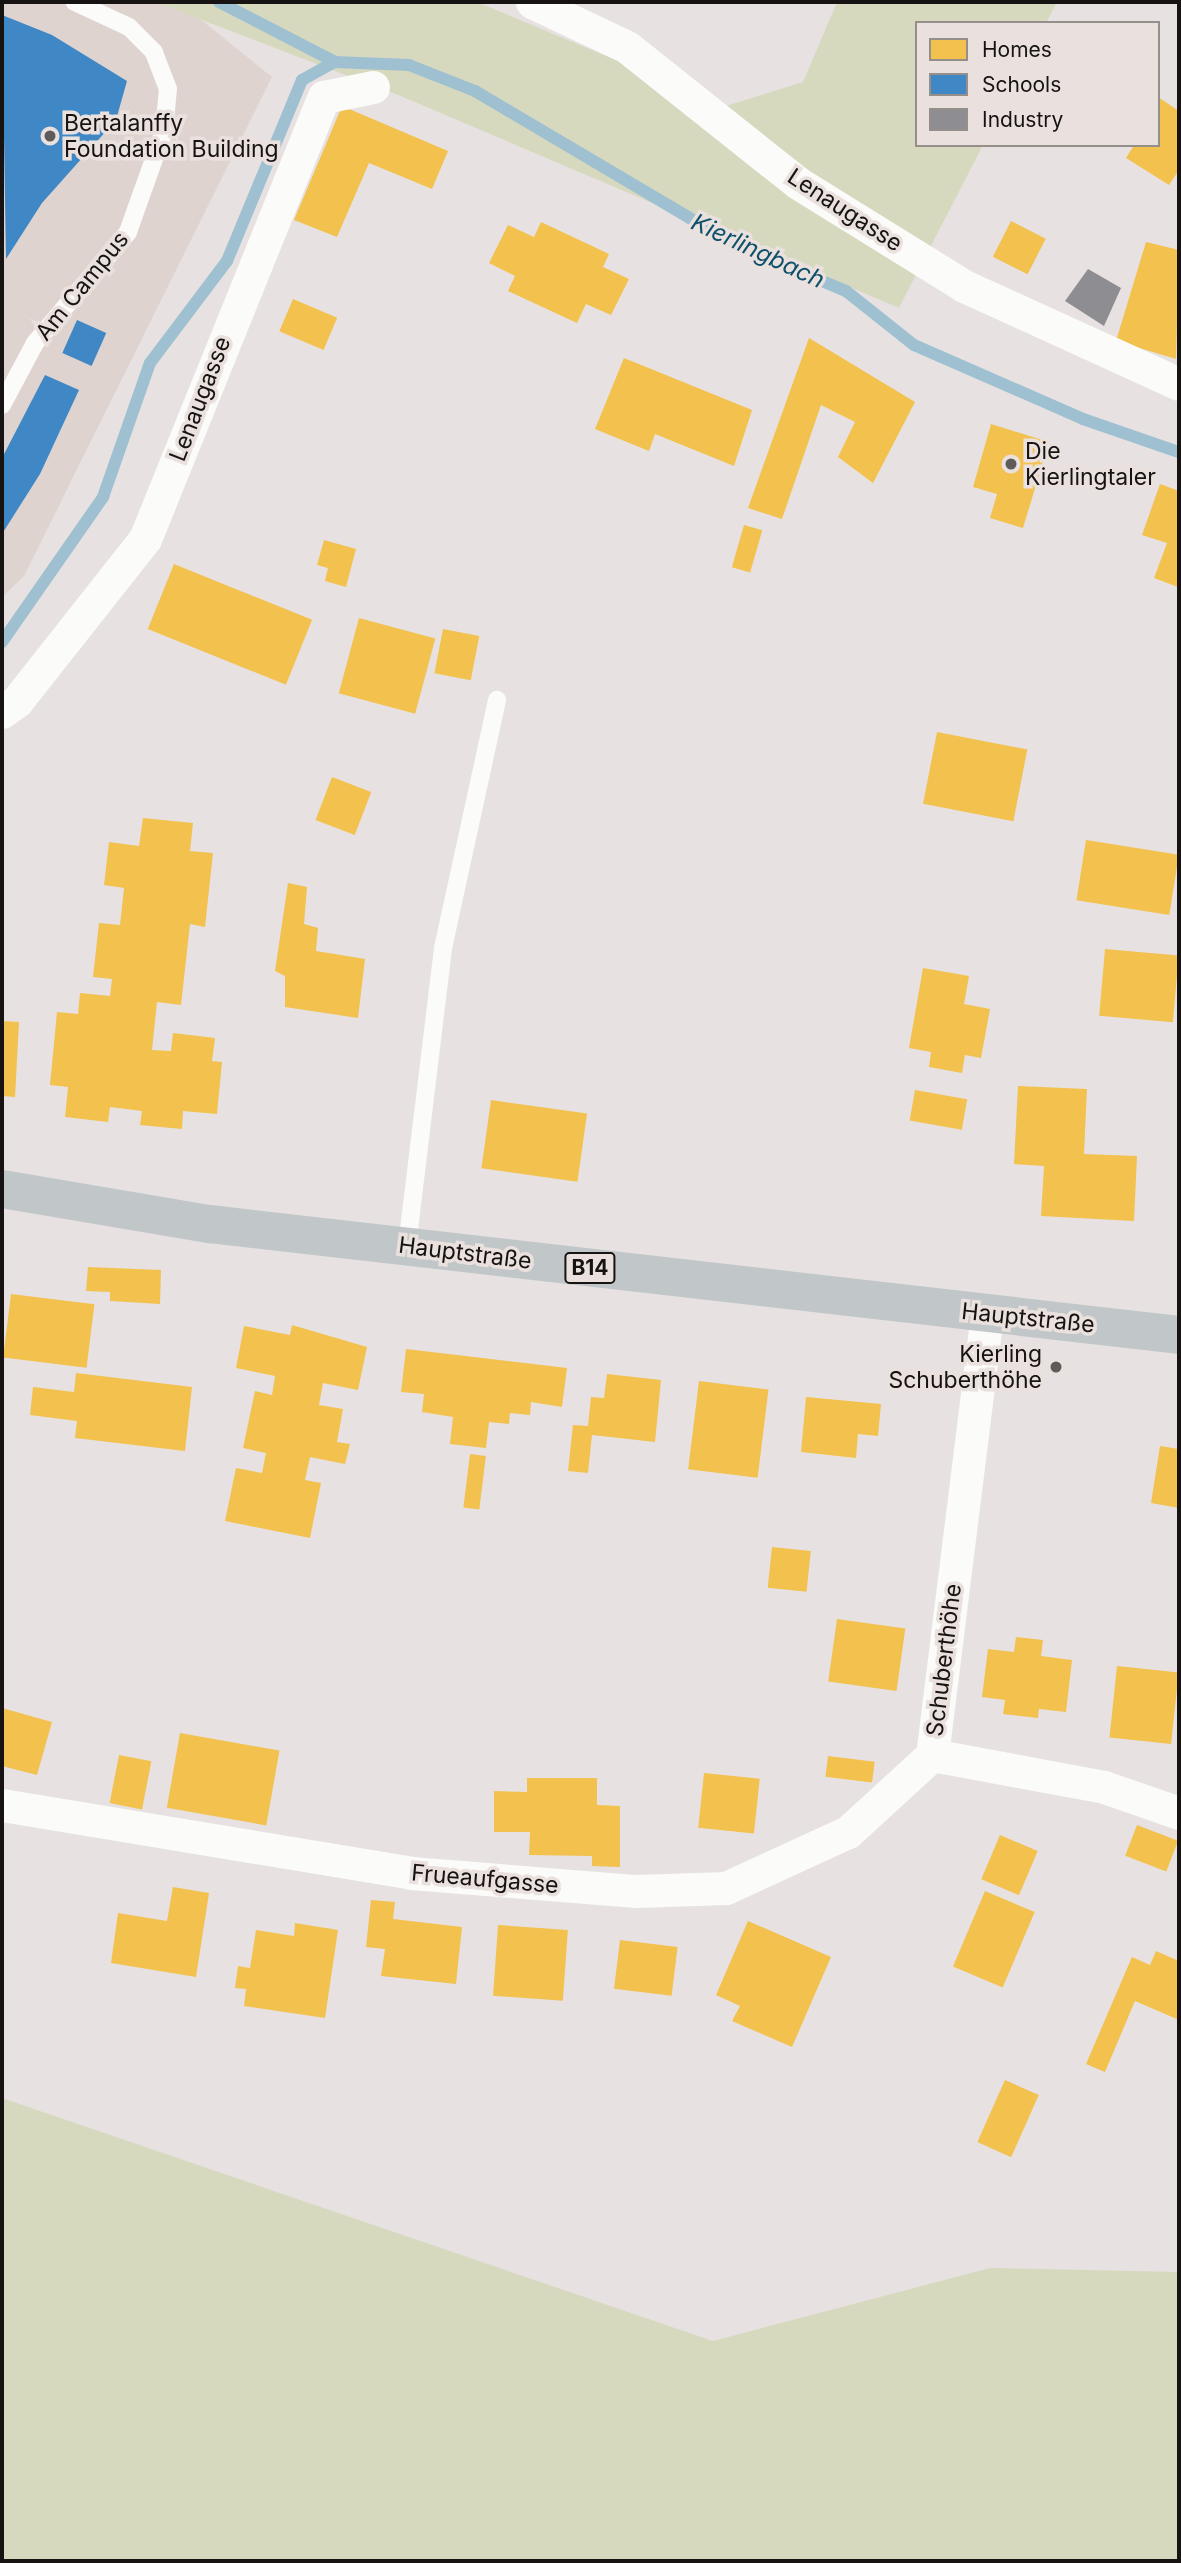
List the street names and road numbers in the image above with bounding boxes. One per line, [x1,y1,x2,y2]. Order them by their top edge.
street label: Lenaugasse [782,163,908,257]
street label: Am Campus [30,226,134,346]
street label: Lenaugasse [164,333,236,465]
street label: Hauptstraße [397,1231,533,1275]
road number: B14 [564,1250,616,1286]
street label: Hauptstraße [960,1297,1096,1339]
street label: Schuberthöhe [921,1582,967,1738]
street label: Frueaufgasse [410,1859,560,1899]

